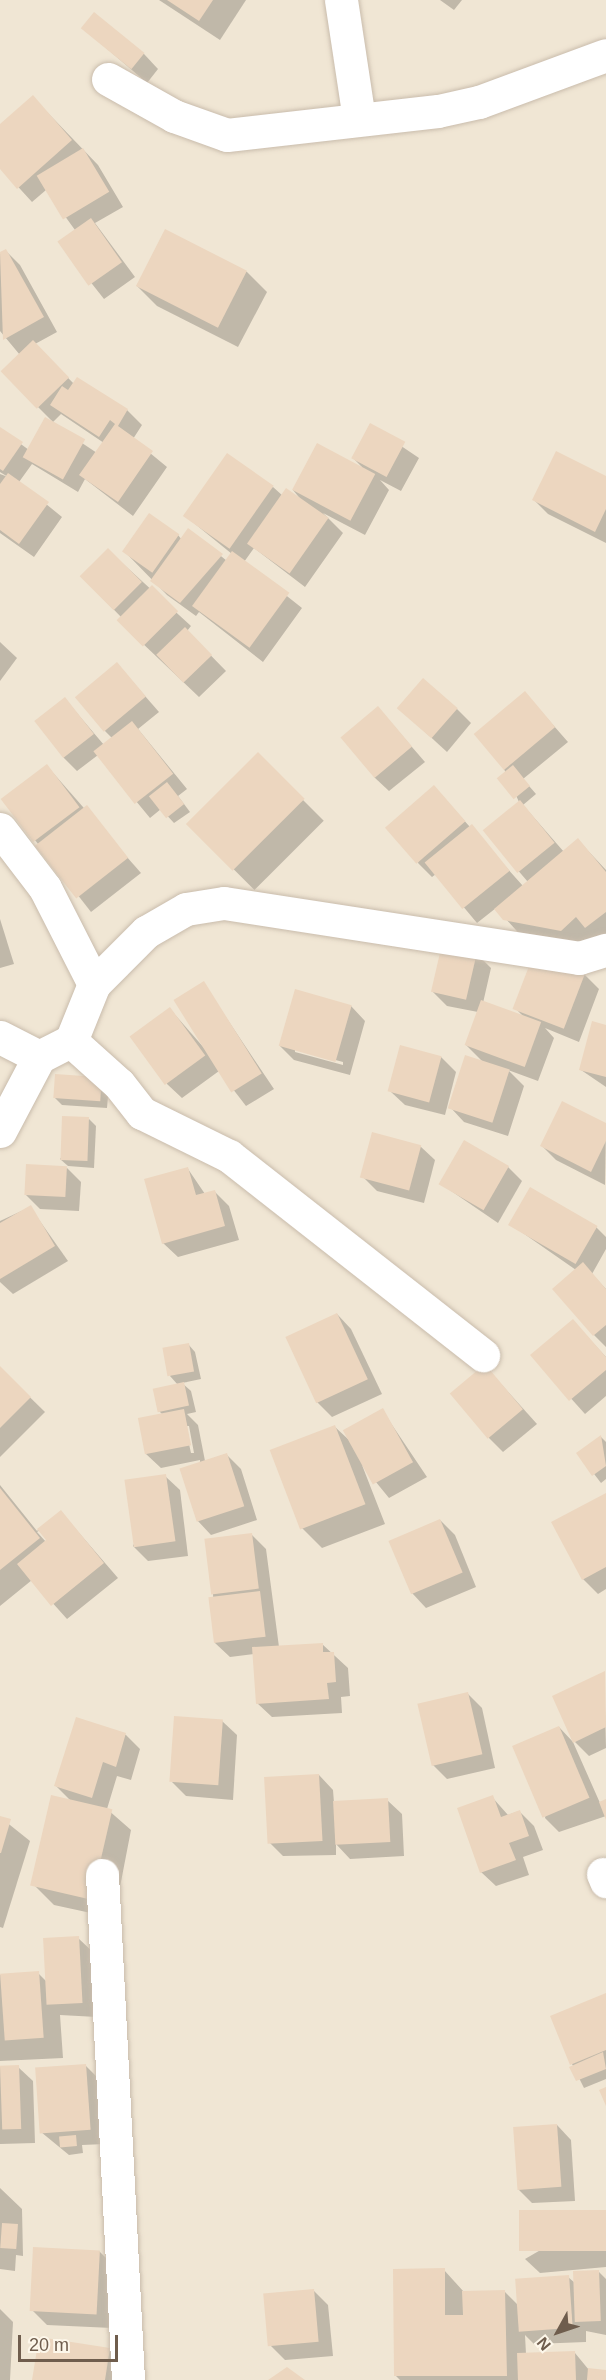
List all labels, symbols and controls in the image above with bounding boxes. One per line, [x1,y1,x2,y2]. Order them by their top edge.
north arrow [528,2302,588,2362]
scale bar [21,2323,122,2361]
text: N [534,2334,554,2354]
text: 20 m [29,2335,69,2355]

